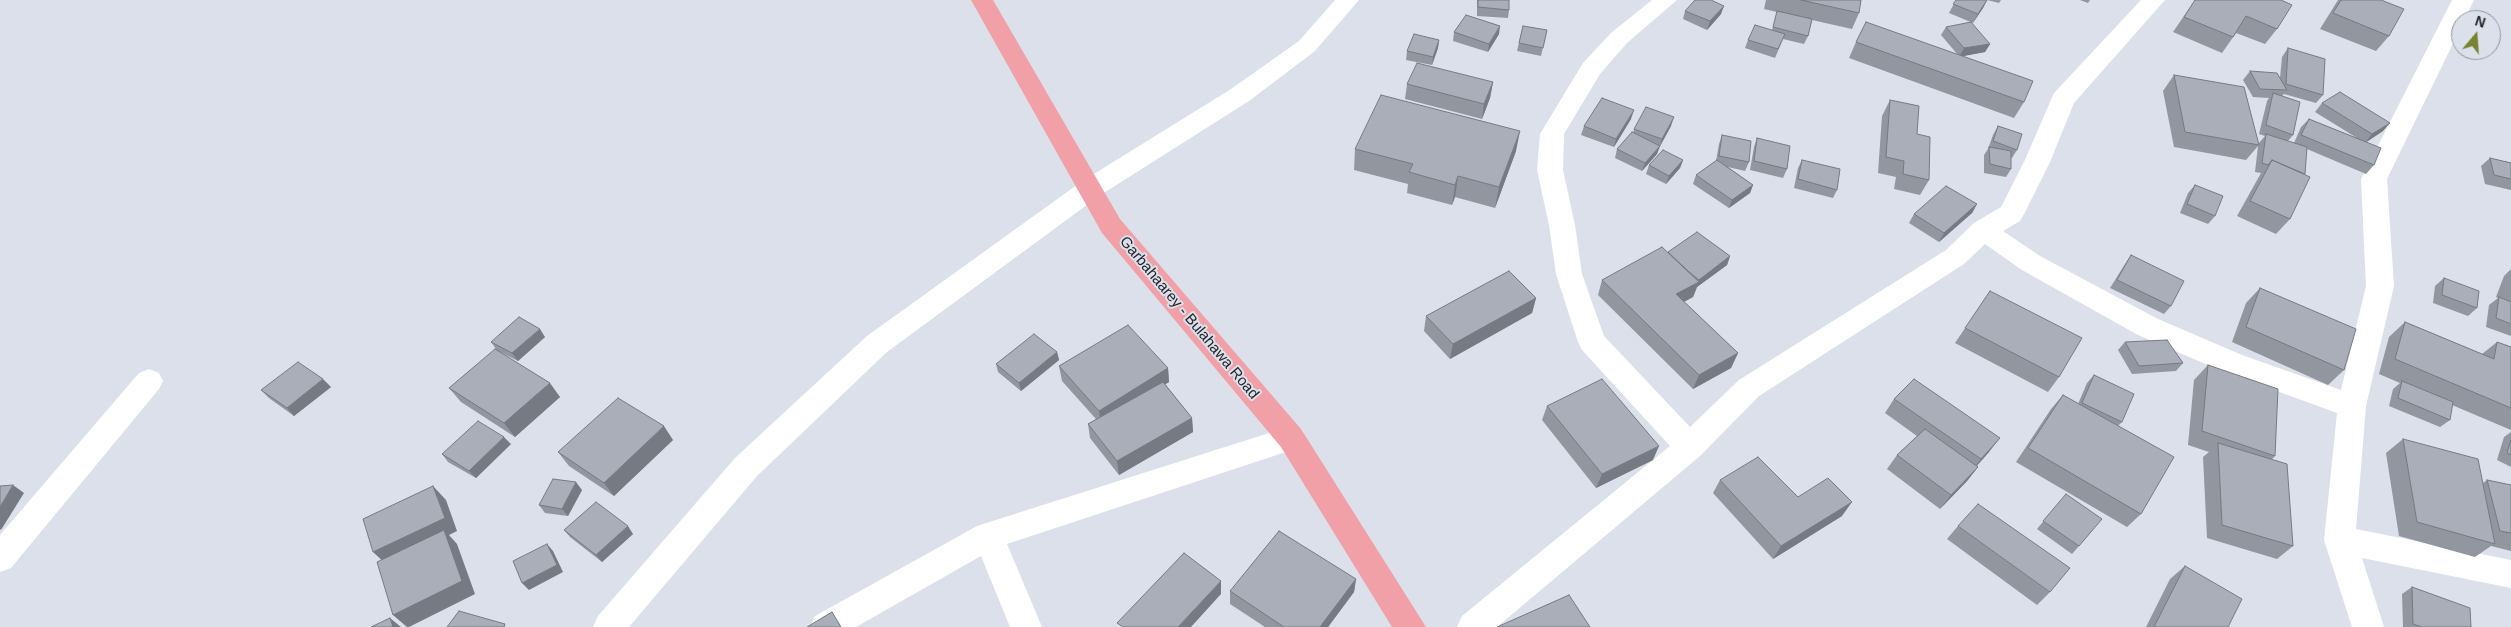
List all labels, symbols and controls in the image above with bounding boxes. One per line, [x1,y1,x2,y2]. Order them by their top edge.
north arrow [2451,10,2501,60]
text: N [2473,13,2488,31]
street label: Garbahaarey - Bulahawa Road [1116,233,1262,403]

